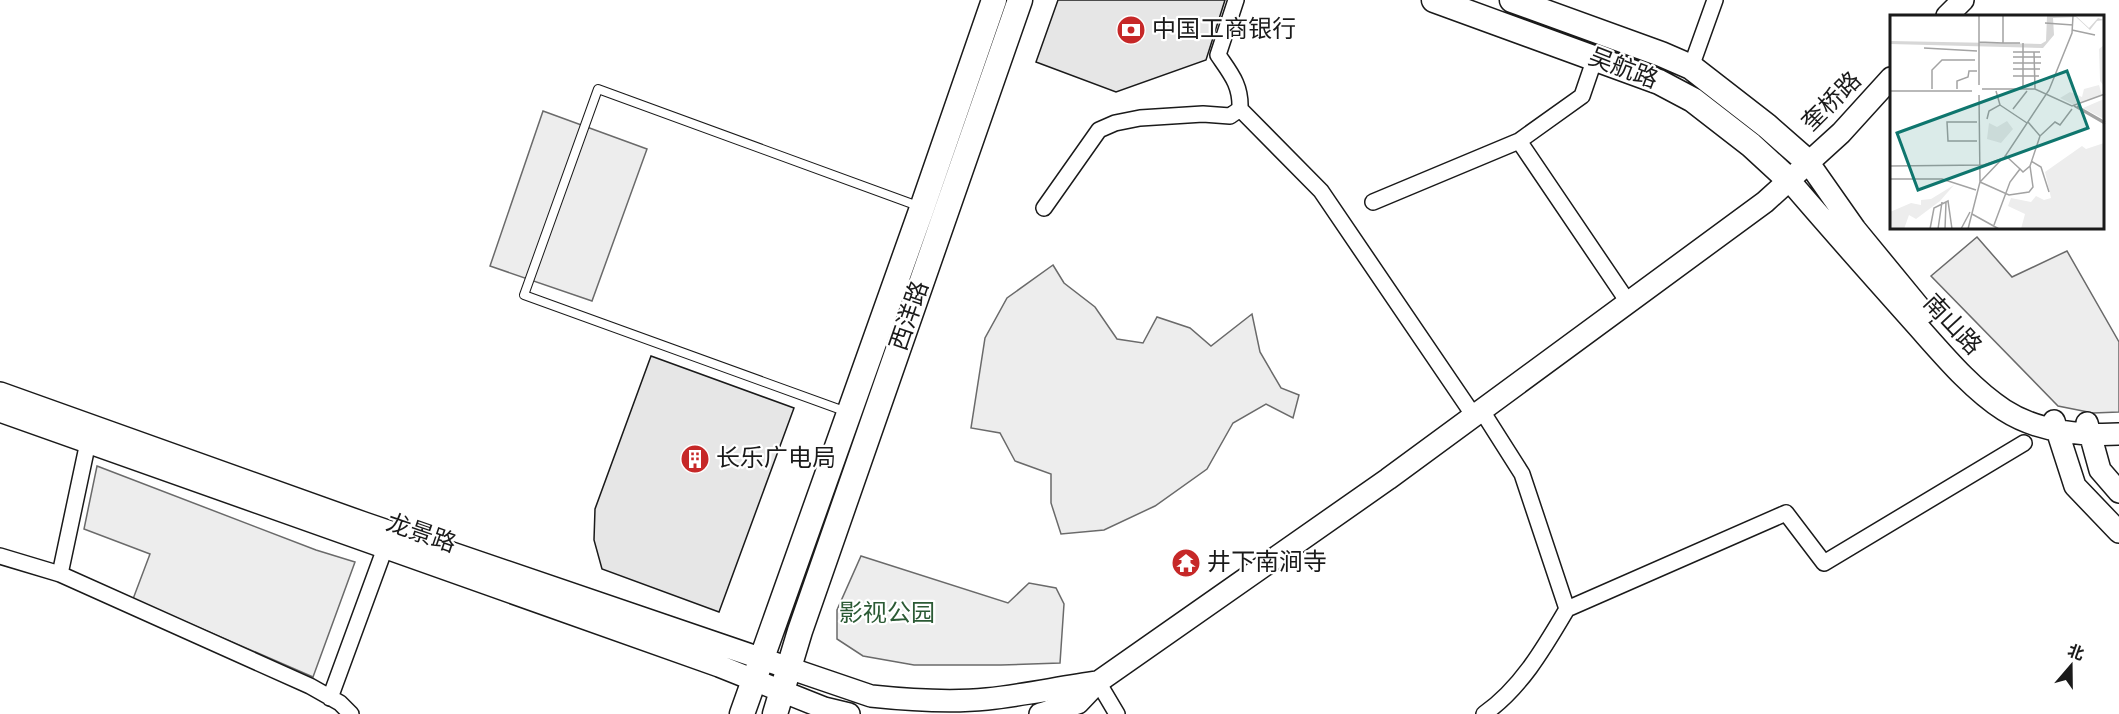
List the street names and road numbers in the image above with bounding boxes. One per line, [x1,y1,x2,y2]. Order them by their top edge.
street label: 吴航路 [1585,43,1662,93]
street label: 奎桥路 [1797,67,1866,136]
street label: 西洋路 [885,277,933,354]
street label: 南山路 [1919,289,1987,360]
street label: 龙景路 [383,509,460,557]

